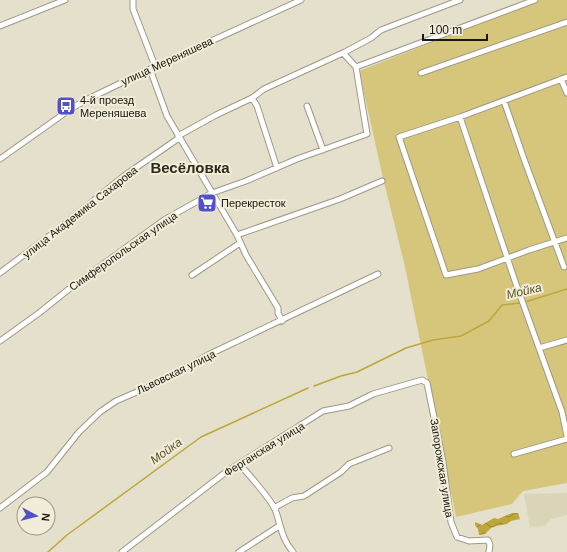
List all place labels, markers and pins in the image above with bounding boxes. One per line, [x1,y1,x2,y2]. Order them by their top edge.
place label: 4-й проезд Мереняшева [80,94,147,119]
bus stop icon: 4-й проезд Мереняшева [55,95,77,117]
supermarket icon: Перекресток [196,192,218,214]
place label: Перекресток [221,197,286,209]

